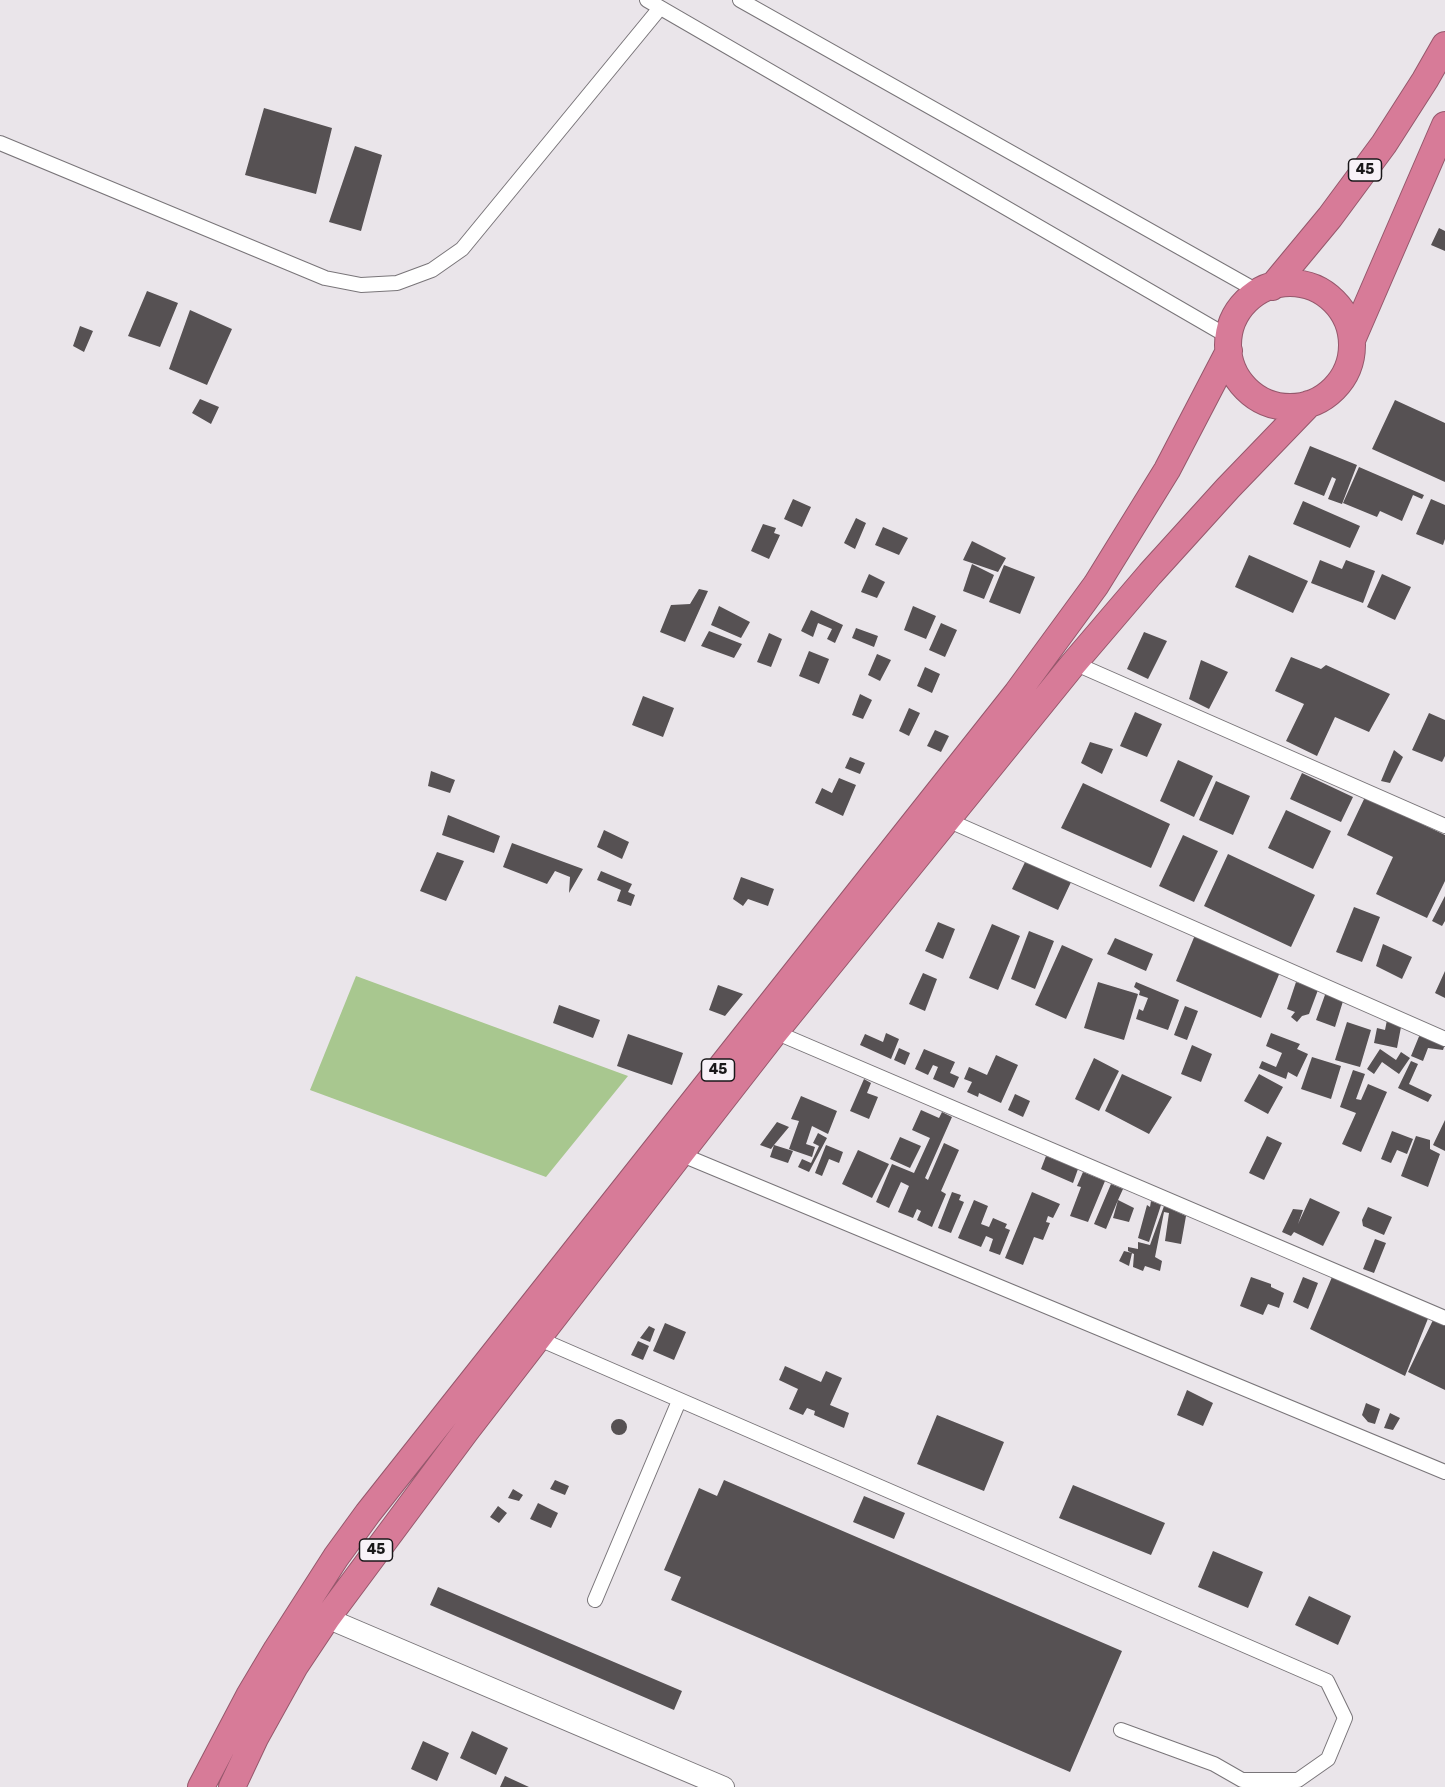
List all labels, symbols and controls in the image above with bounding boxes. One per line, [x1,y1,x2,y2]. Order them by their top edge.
road number: 45 [1348,159,1382,181]
road number: 45 [702,1059,734,1081]
road number: 45 [360,1539,392,1561]

